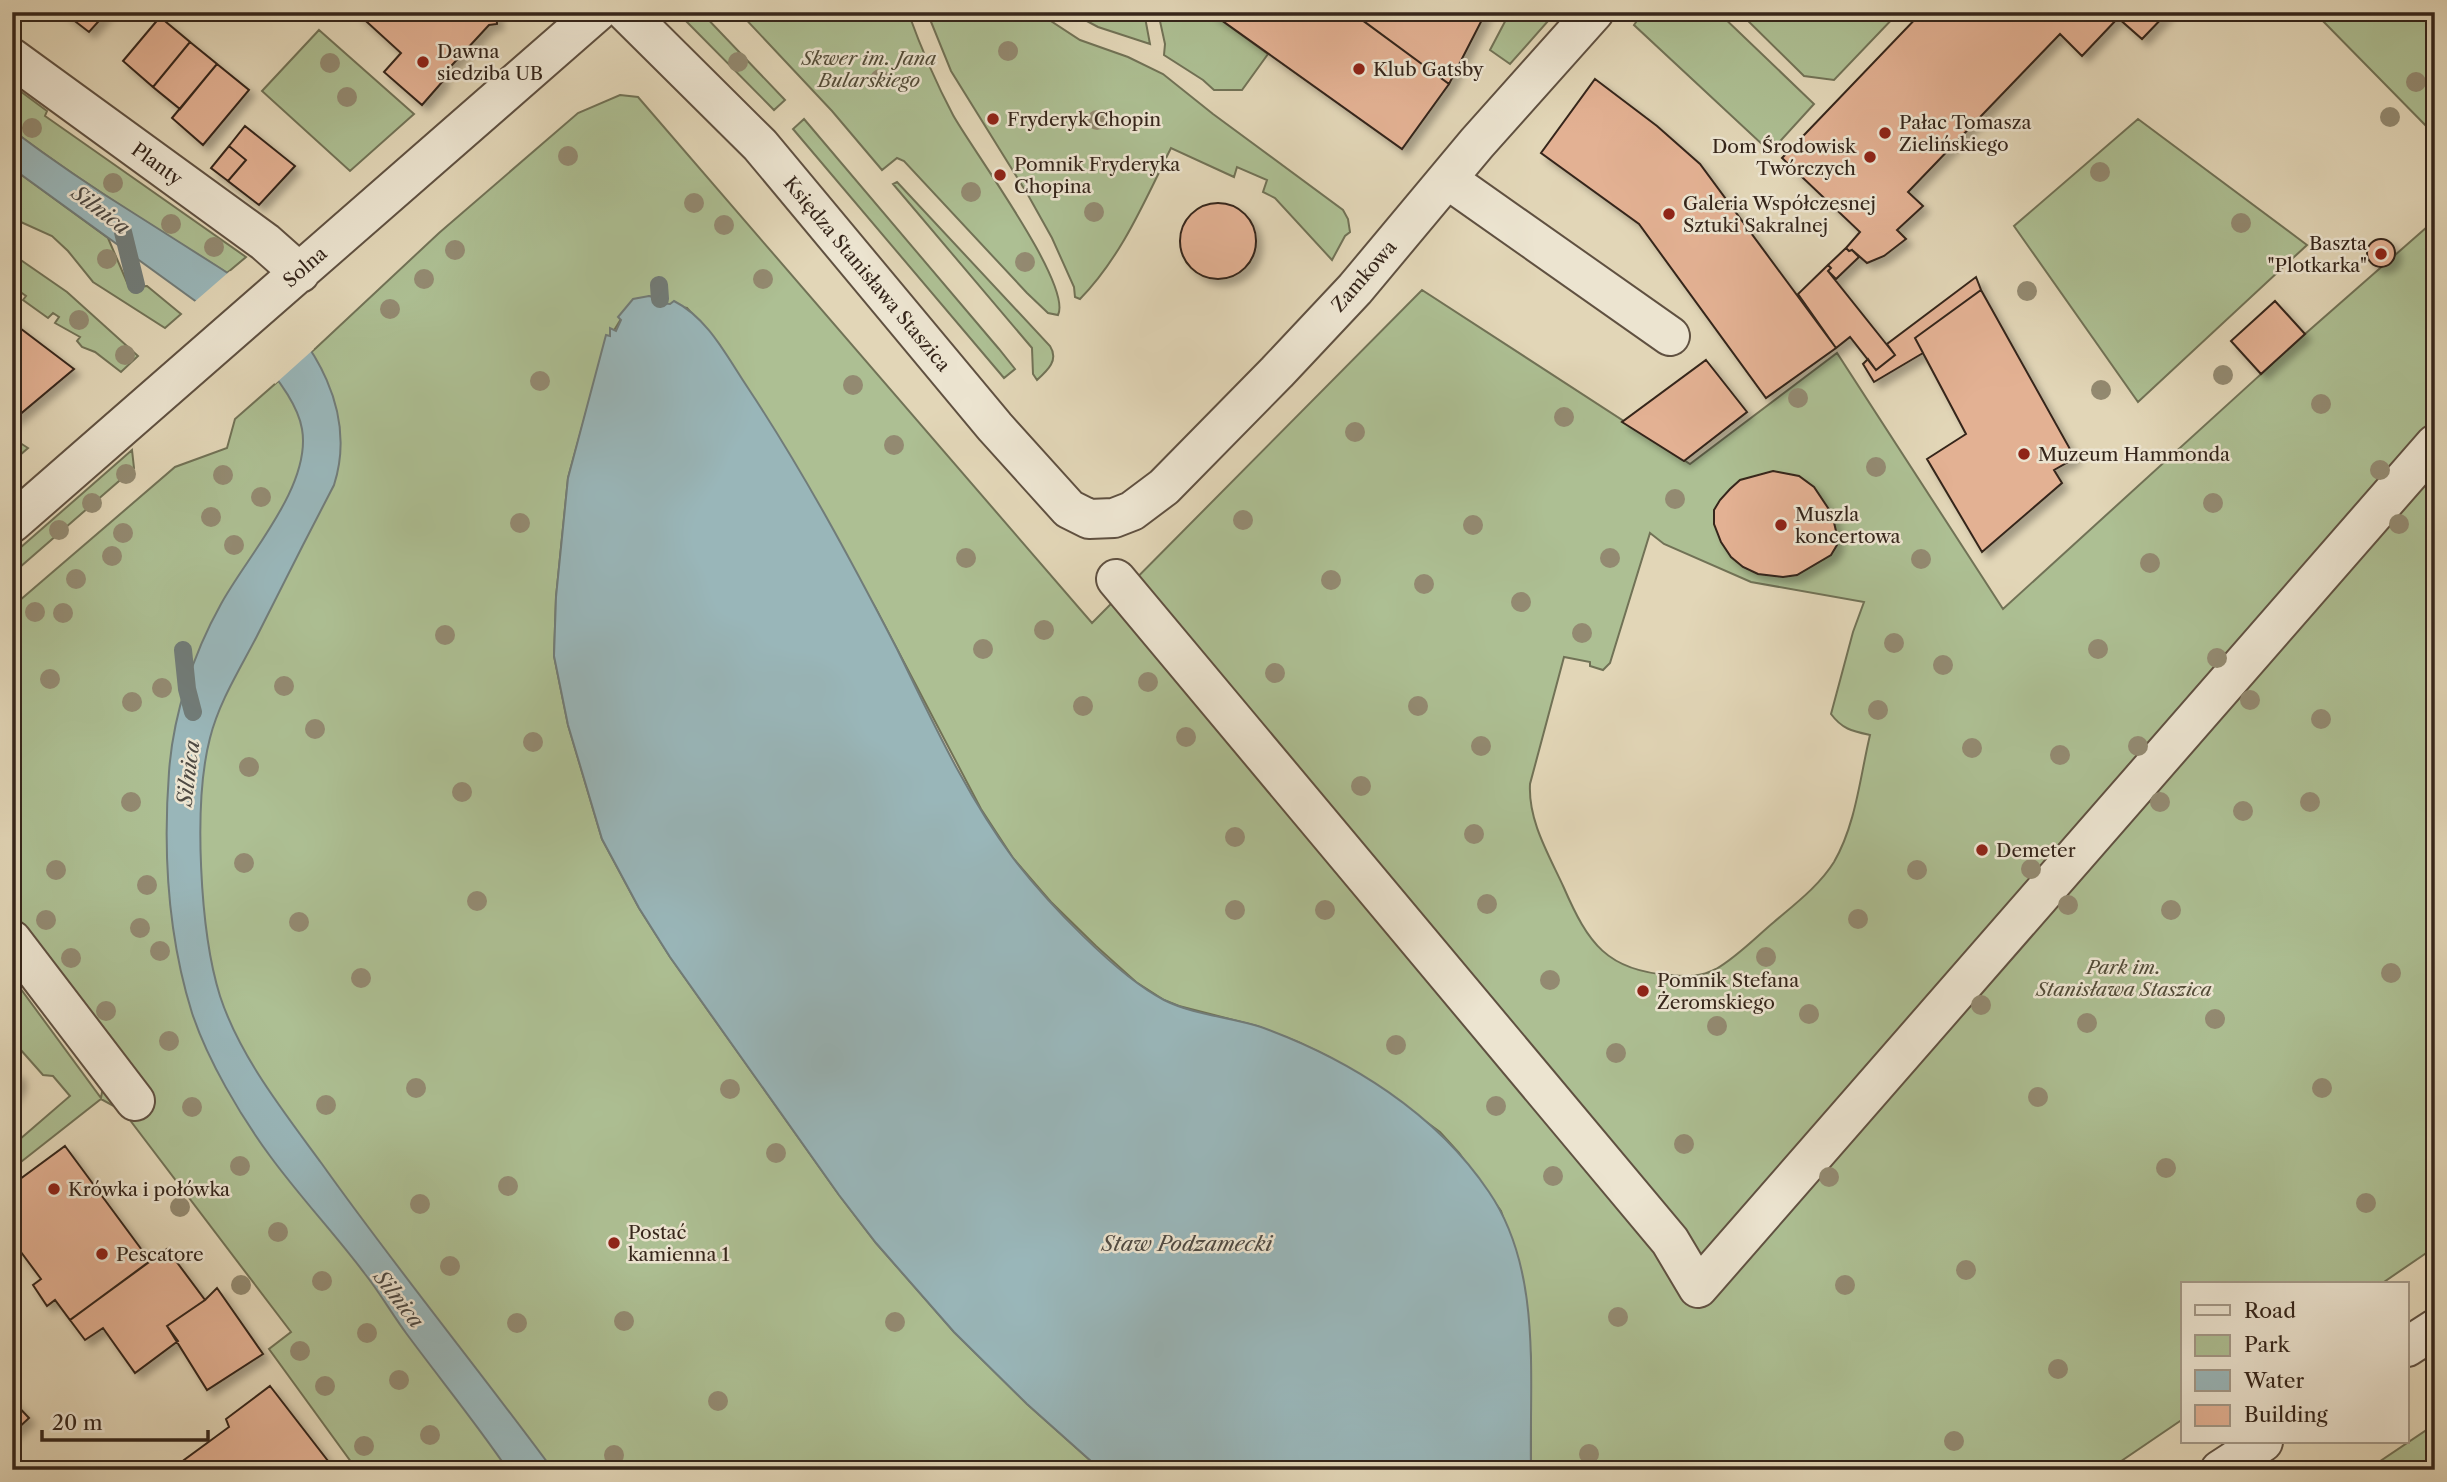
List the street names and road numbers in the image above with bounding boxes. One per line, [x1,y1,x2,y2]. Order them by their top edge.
street label: Planty [127,138,187,190]
street label: Księdza Stanisława Staszica [779,172,955,376]
street label: Zamkowa [1327,236,1401,316]
street label: Solna [278,242,332,292]

